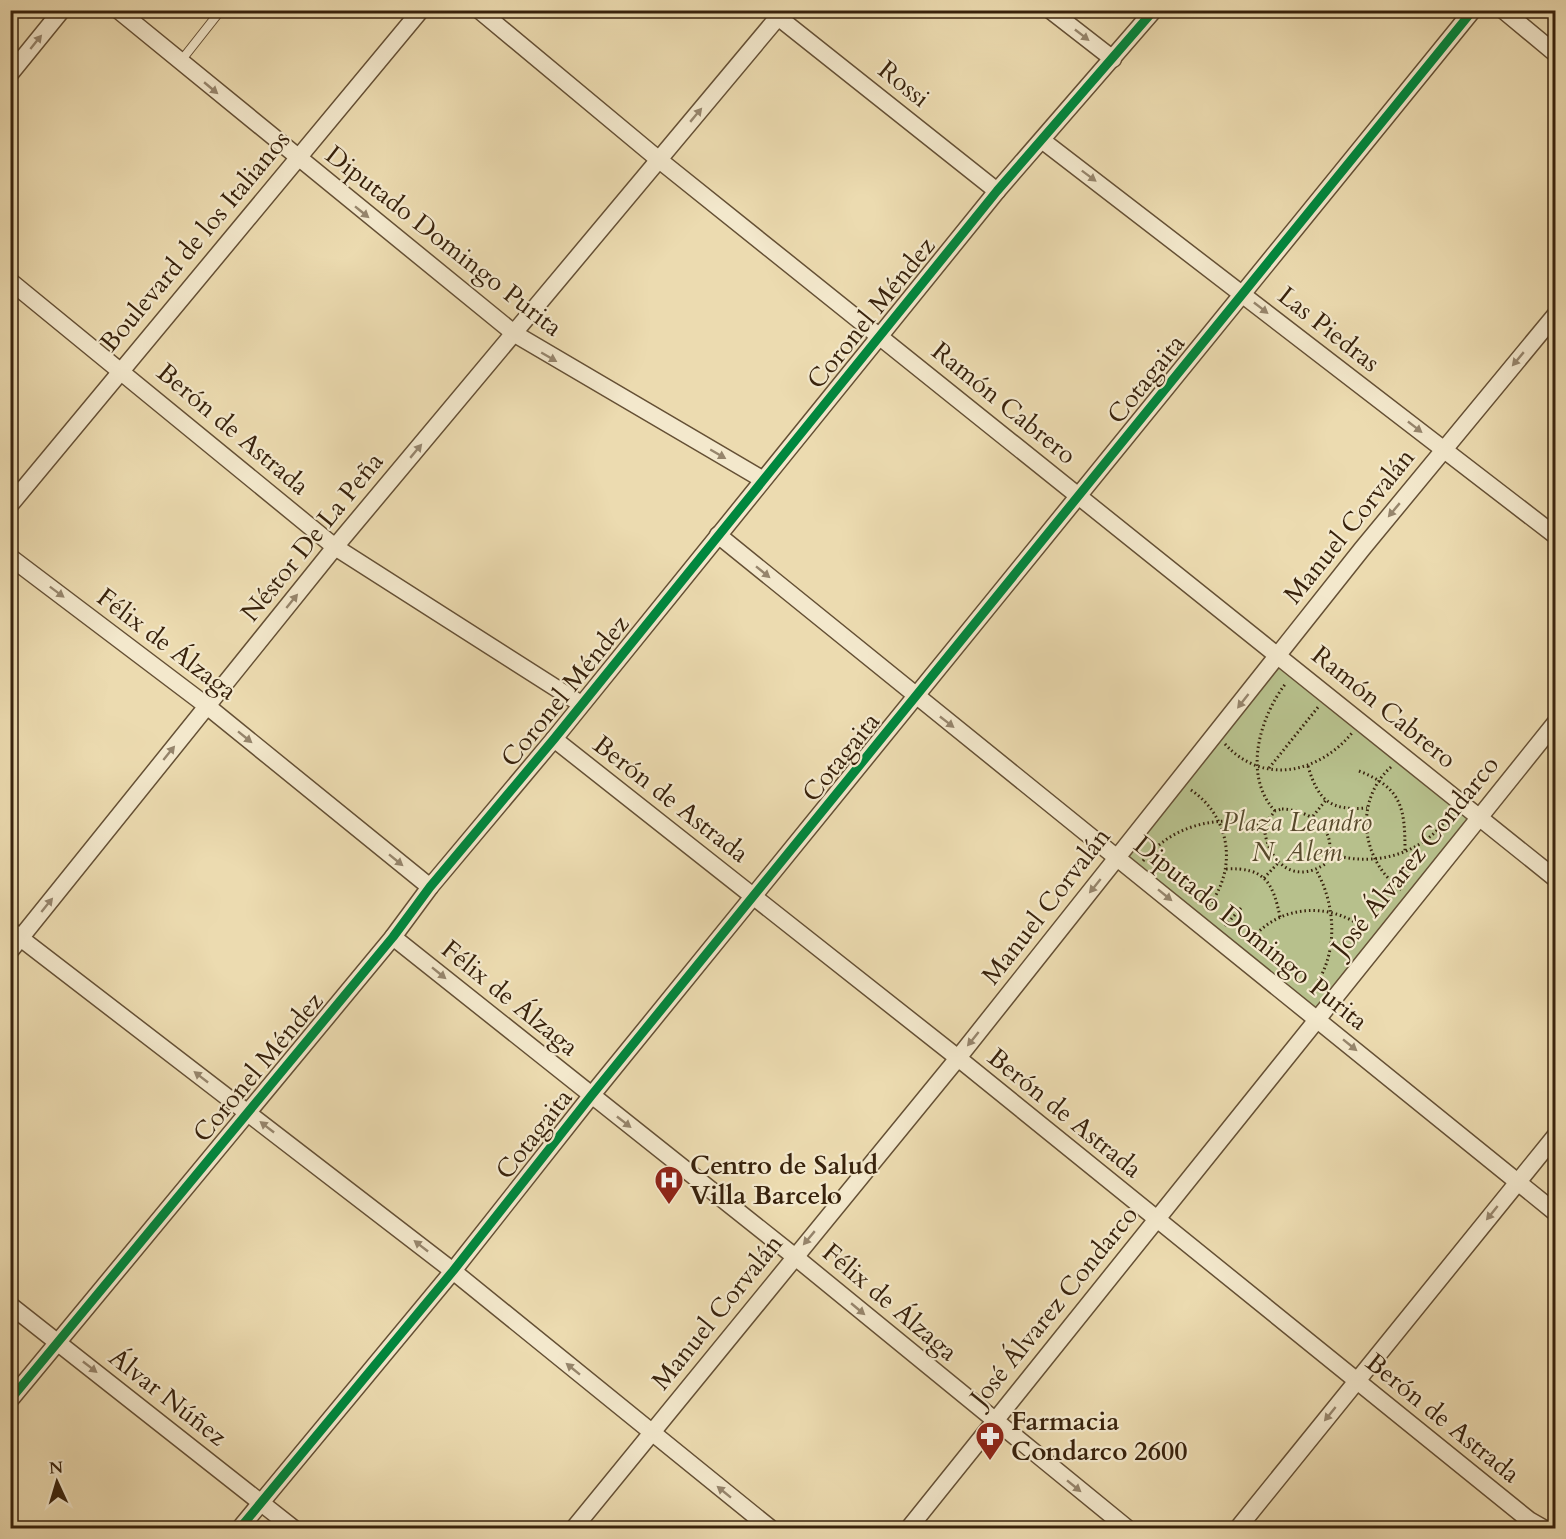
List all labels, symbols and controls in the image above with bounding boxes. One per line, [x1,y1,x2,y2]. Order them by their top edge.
one-way arrow [1074,28,1089,40]
one-way arrow [30,34,43,50]
street label: Rossi [871,53,937,115]
one-way arrow [203,81,218,94]
one-way arrow [689,108,702,123]
street label: Boulevard de los Italianos [92,123,298,359]
street label: Diputado Domingo Purita [318,137,570,345]
one-way arrow [1082,170,1097,182]
one-way arrow [354,205,370,218]
street label: Coronel Méndez [799,229,943,396]
street label: Las Piedras [1271,278,1387,380]
one-way arrow [1253,301,1268,313]
street label: Cotagaita [1099,327,1193,431]
street label: Ramón Cabrero [924,334,1084,472]
one-way arrow [541,351,557,362]
one-way arrow [1512,351,1525,367]
street label: Berón de Astrada [150,355,316,503]
one-way arrow [1407,421,1423,434]
street label: Manuel Corvalán [1275,441,1423,611]
one-way arrow [409,444,422,459]
street label: Néstor De La Peña [233,445,391,629]
one-way arrow [710,448,727,458]
one-way arrow [1388,502,1401,517]
one-way arrow [755,566,771,579]
street label: Félix de Álzaga [90,580,244,708]
one-way arrow [49,586,65,599]
one-way arrow [285,593,298,609]
street label: Coronel Méndez [493,607,637,774]
street label: Ramón Cabrero [1304,638,1464,776]
one-way arrow [1236,693,1249,709]
street label: Cotagaita [794,705,888,809]
one-way arrow [939,716,954,728]
street label: Berón de Astrada [586,727,756,871]
one-way arrow [237,730,253,743]
one-way arrow [163,745,176,761]
street label: José Álvarez Condarco [1321,748,1507,967]
park label: Plaza Leandro N. Alem [1222,805,1372,870]
street label: Manuel Corvalán [974,820,1119,992]
street label: Diputado Domingo Purita [1127,828,1375,1038]
one-way arrow [389,853,404,865]
one-way arrow [1088,878,1101,894]
one-way arrow [1158,889,1173,901]
one-way arrow [41,897,54,913]
street label: Félix de Álzaga [434,932,586,1064]
one-way arrow [431,967,447,980]
street label: Coronel Méndez [185,984,331,1149]
one-way arrow [968,1031,980,1046]
one-way arrow [1342,1038,1357,1050]
street label: Berón de Astrada [981,1040,1149,1186]
one-way arrow [193,1071,209,1083]
street label: Cotagaita [488,1081,580,1187]
one-way arrow [616,1115,632,1128]
one-way arrow [259,1122,274,1134]
place label: Centro de Salud Villa Barcelo [690,1148,878,1213]
hospital icon: Centro de Salud Villa Barcelo [653,1164,685,1206]
street label: José Álvarez Condarco [960,1198,1146,1417]
one-way arrow [1486,1205,1499,1221]
street label: Manuel Corvalán [643,1227,791,1397]
one-way arrow [803,1230,816,1245]
street label: Félix de Álzaga [815,1235,965,1369]
one-way arrow [413,1240,429,1253]
one-way arrow [850,1302,865,1315]
street label: Álvar Núñez [102,1340,234,1454]
street label: Berón de Astrada [1359,1345,1527,1491]
one-way arrow [82,1361,97,1373]
one-way arrow [566,1363,581,1376]
place label: Farmacia Condarco 2600 [1011,1404,1188,1469]
one-way arrow [1324,1406,1337,1422]
pharmacy icon: Farmacia Condarco 2600 [974,1420,1006,1462]
north arrow [27,1452,87,1512]
text: N [48,1457,64,1479]
one-way arrow [1066,1479,1082,1492]
one-way arrow [716,1485,732,1498]

